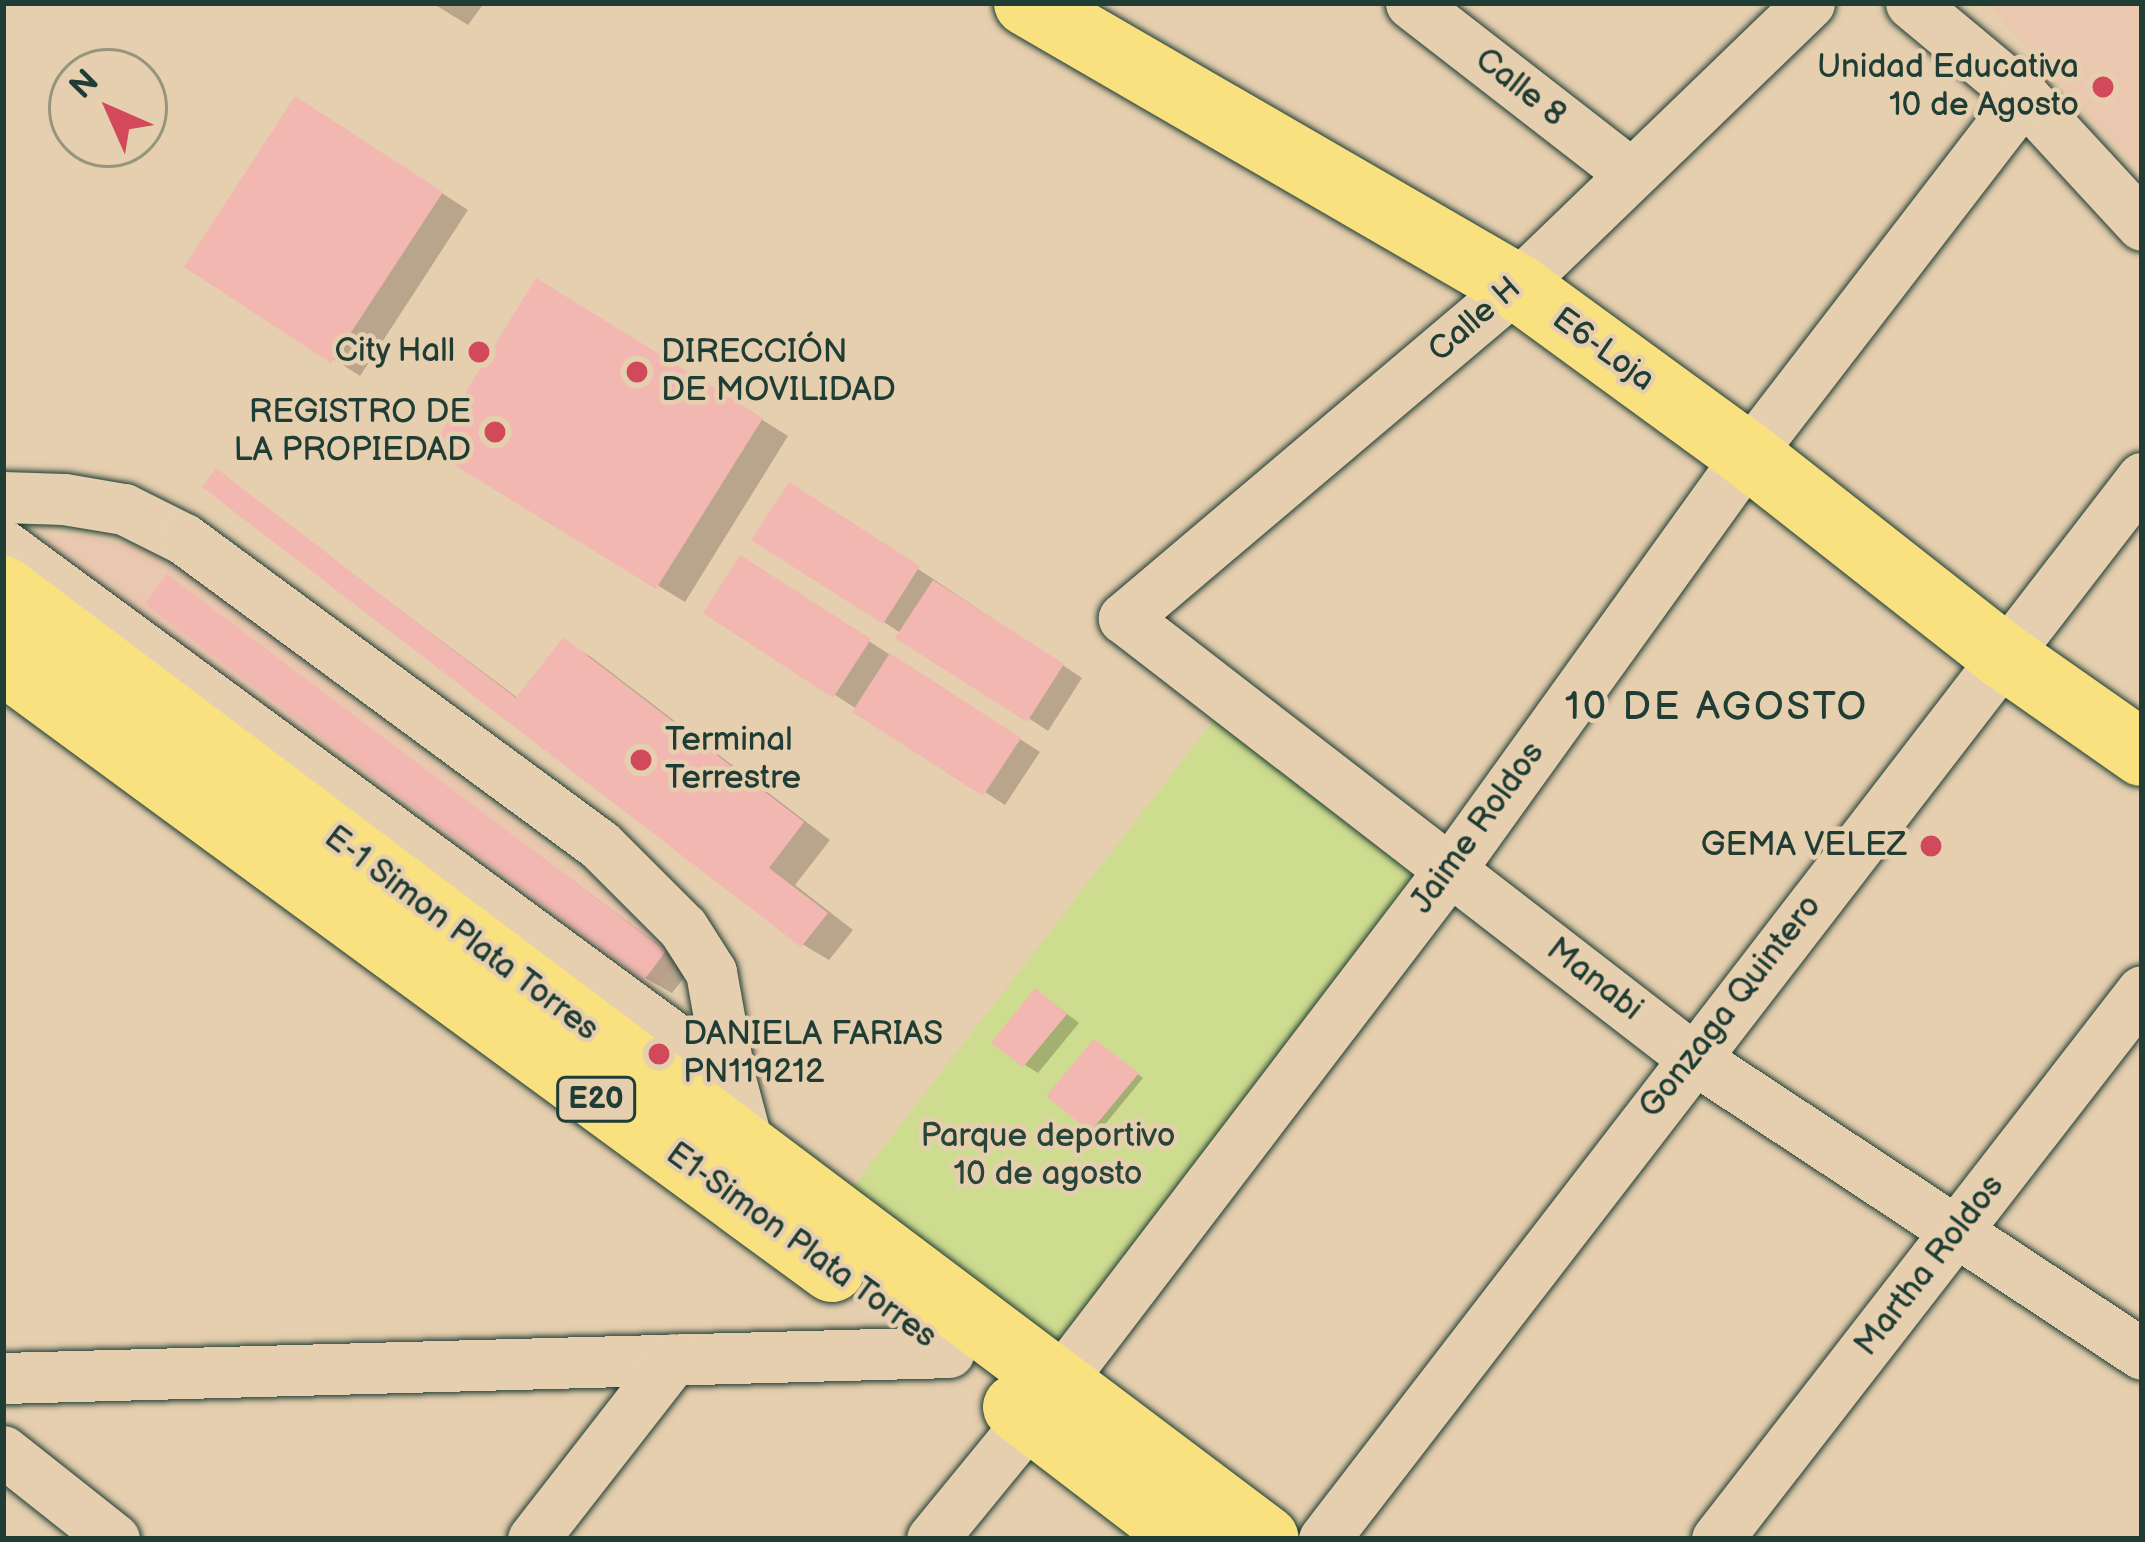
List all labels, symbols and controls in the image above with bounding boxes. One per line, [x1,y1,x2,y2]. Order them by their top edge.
street label: Calle 8 [1467,40,1573,136]
north arrow [48,48,168,168]
place label: Unidad Educativa 10 de Agosto [1817,48,2079,126]
text: N [62,62,108,108]
marker: Unidad Educativa 10 de Agosto [2090,74,2116,100]
street label: Calle H [1421,269,1529,371]
street label: E6-Loja [1544,300,1662,400]
place label: City Hall [332,332,455,372]
place label: DIRECCIÓN DE MOVILIDAD [661,333,896,411]
marker: City Hall [466,339,492,365]
marker: DIRECCIÓN DE MOVILIDAD [624,359,650,385]
place label: REGISTRO DE LA PROPIEDAD [234,393,471,471]
marker: REGISTRO DE LA PROPIEDAD [482,419,508,445]
district label: 10 DE AGOSTO [1565,685,1869,731]
place label: Terminal Terrestre [665,721,801,799]
street label: Jaime Roldos [1403,735,1553,921]
marker: Terminal Terrestre [628,747,654,773]
street label: E-1 Simon Plata Torres [316,818,606,1050]
place label: GEMA VELEZ [1700,826,1907,866]
marker: GEMA VELEZ [1918,833,1944,859]
street label: Gonzaga Quintero [1632,888,1830,1126]
street label: Manabi [1538,930,1650,1030]
place label: DANIELA FARIAS PN119212 [683,1015,943,1093]
marker: DANIELA FARIAS PN119212 [646,1041,672,1067]
road number: E20 [554,1075,638,1123]
park label: Parque deportivo 10 de agosto [920,1117,1176,1195]
street label: E1-Simon Plata Torres [658,1134,944,1358]
street label: Martha Roldos [1847,1168,2013,1364]

